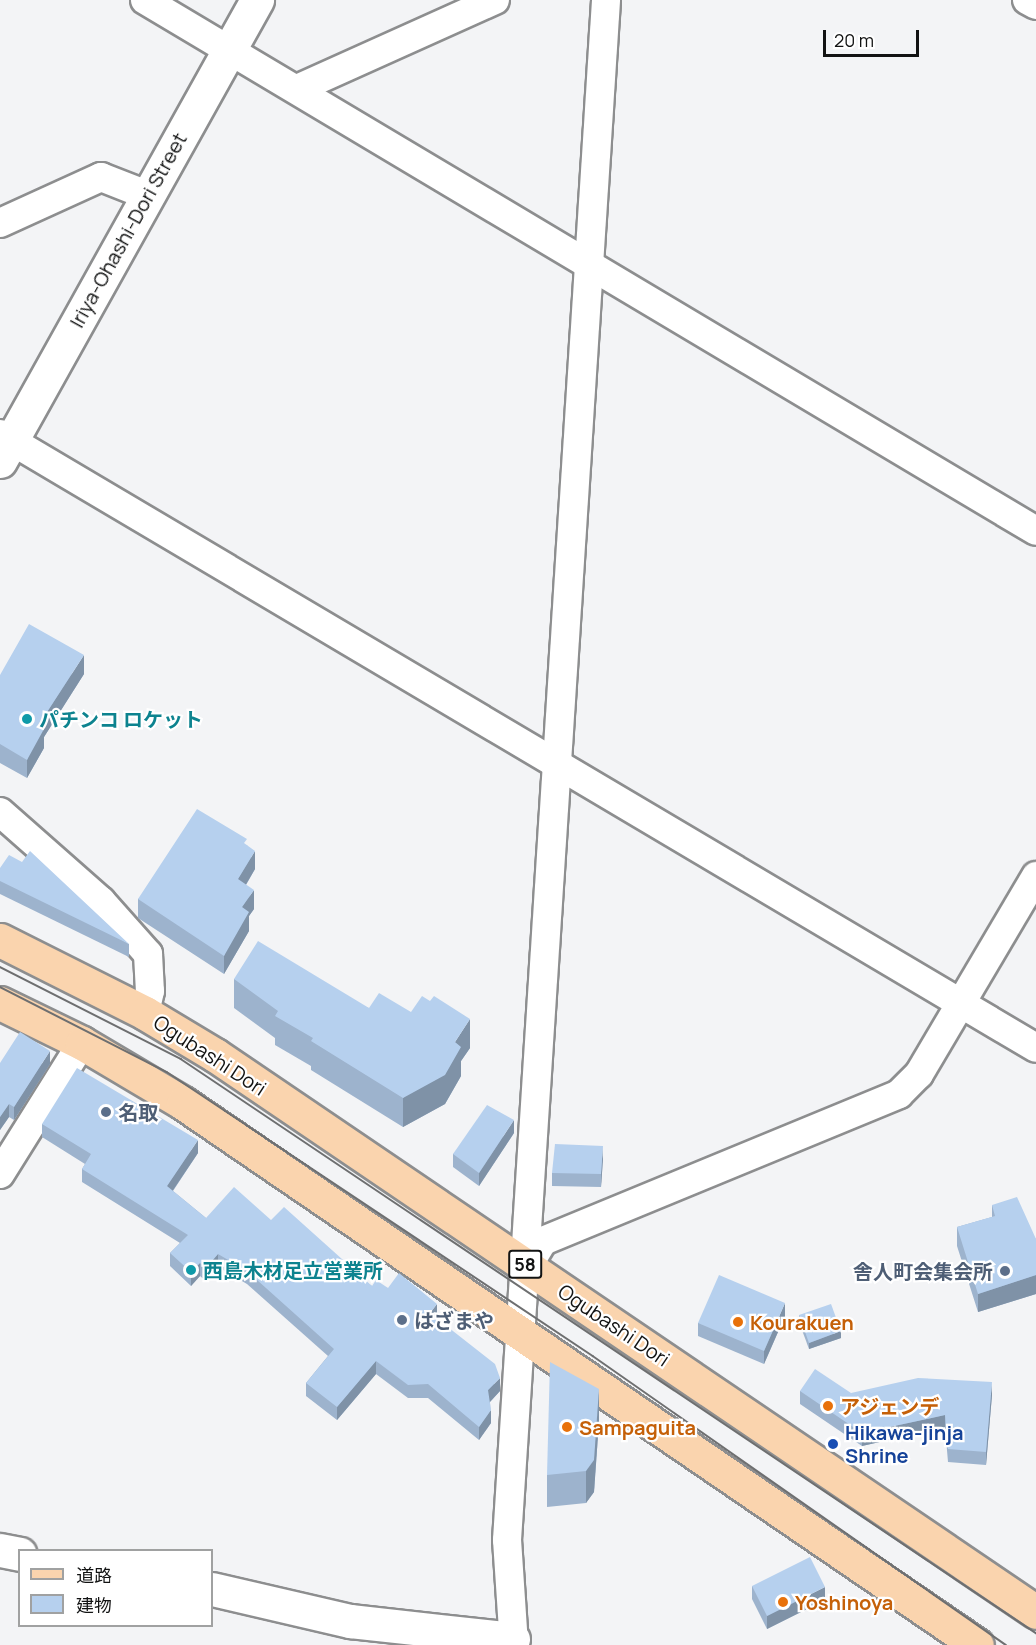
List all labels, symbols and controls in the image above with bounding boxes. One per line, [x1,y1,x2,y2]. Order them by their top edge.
scale bar [826,18,922,56]
text: 20 m [834,28,874,52]
street label: Iriya-Ohashi-Dori Street [64,128,192,332]
place label: パチンコ ロケット [39,707,203,731]
marker: パチンコ ロケット [20,712,34,726]
street label: Ogubashi Dori [149,1010,271,1100]
place label: 名取 [118,1100,158,1124]
marker: 名取 [99,1105,113,1119]
road number: 58 [507,1249,543,1279]
place label: 西島木材足立営業所 [203,1258,383,1282]
place label: 舎人町会集会所 [853,1259,993,1283]
marker: 西島木材足立営業所 [184,1263,198,1277]
marker: 舎人町会集会所 [998,1264,1012,1278]
street label: Ogubashi Dori [554,1279,674,1371]
place label: はざまや [414,1308,494,1332]
place label: Kourakuen [750,1310,854,1334]
marker: はざまや [395,1313,409,1327]
marker: Kourakuen [731,1315,745,1329]
place label: アジェンデ [840,1394,940,1418]
marker: アジェンデ [821,1399,835,1413]
place label: Sampaguita [579,1415,696,1439]
marker: Sampaguita [560,1420,574,1434]
place label: Hikawa-jinja Shrine [845,1420,963,1467]
marker: Hikawa-jinja Shrine [826,1437,840,1451]
legend [18,1549,213,1627]
text: 道路 [76,1563,112,1587]
place label: Yoshinoya [795,1590,893,1614]
text: 建物 [76,1593,112,1617]
marker: Yoshinoya [776,1595,790,1609]

